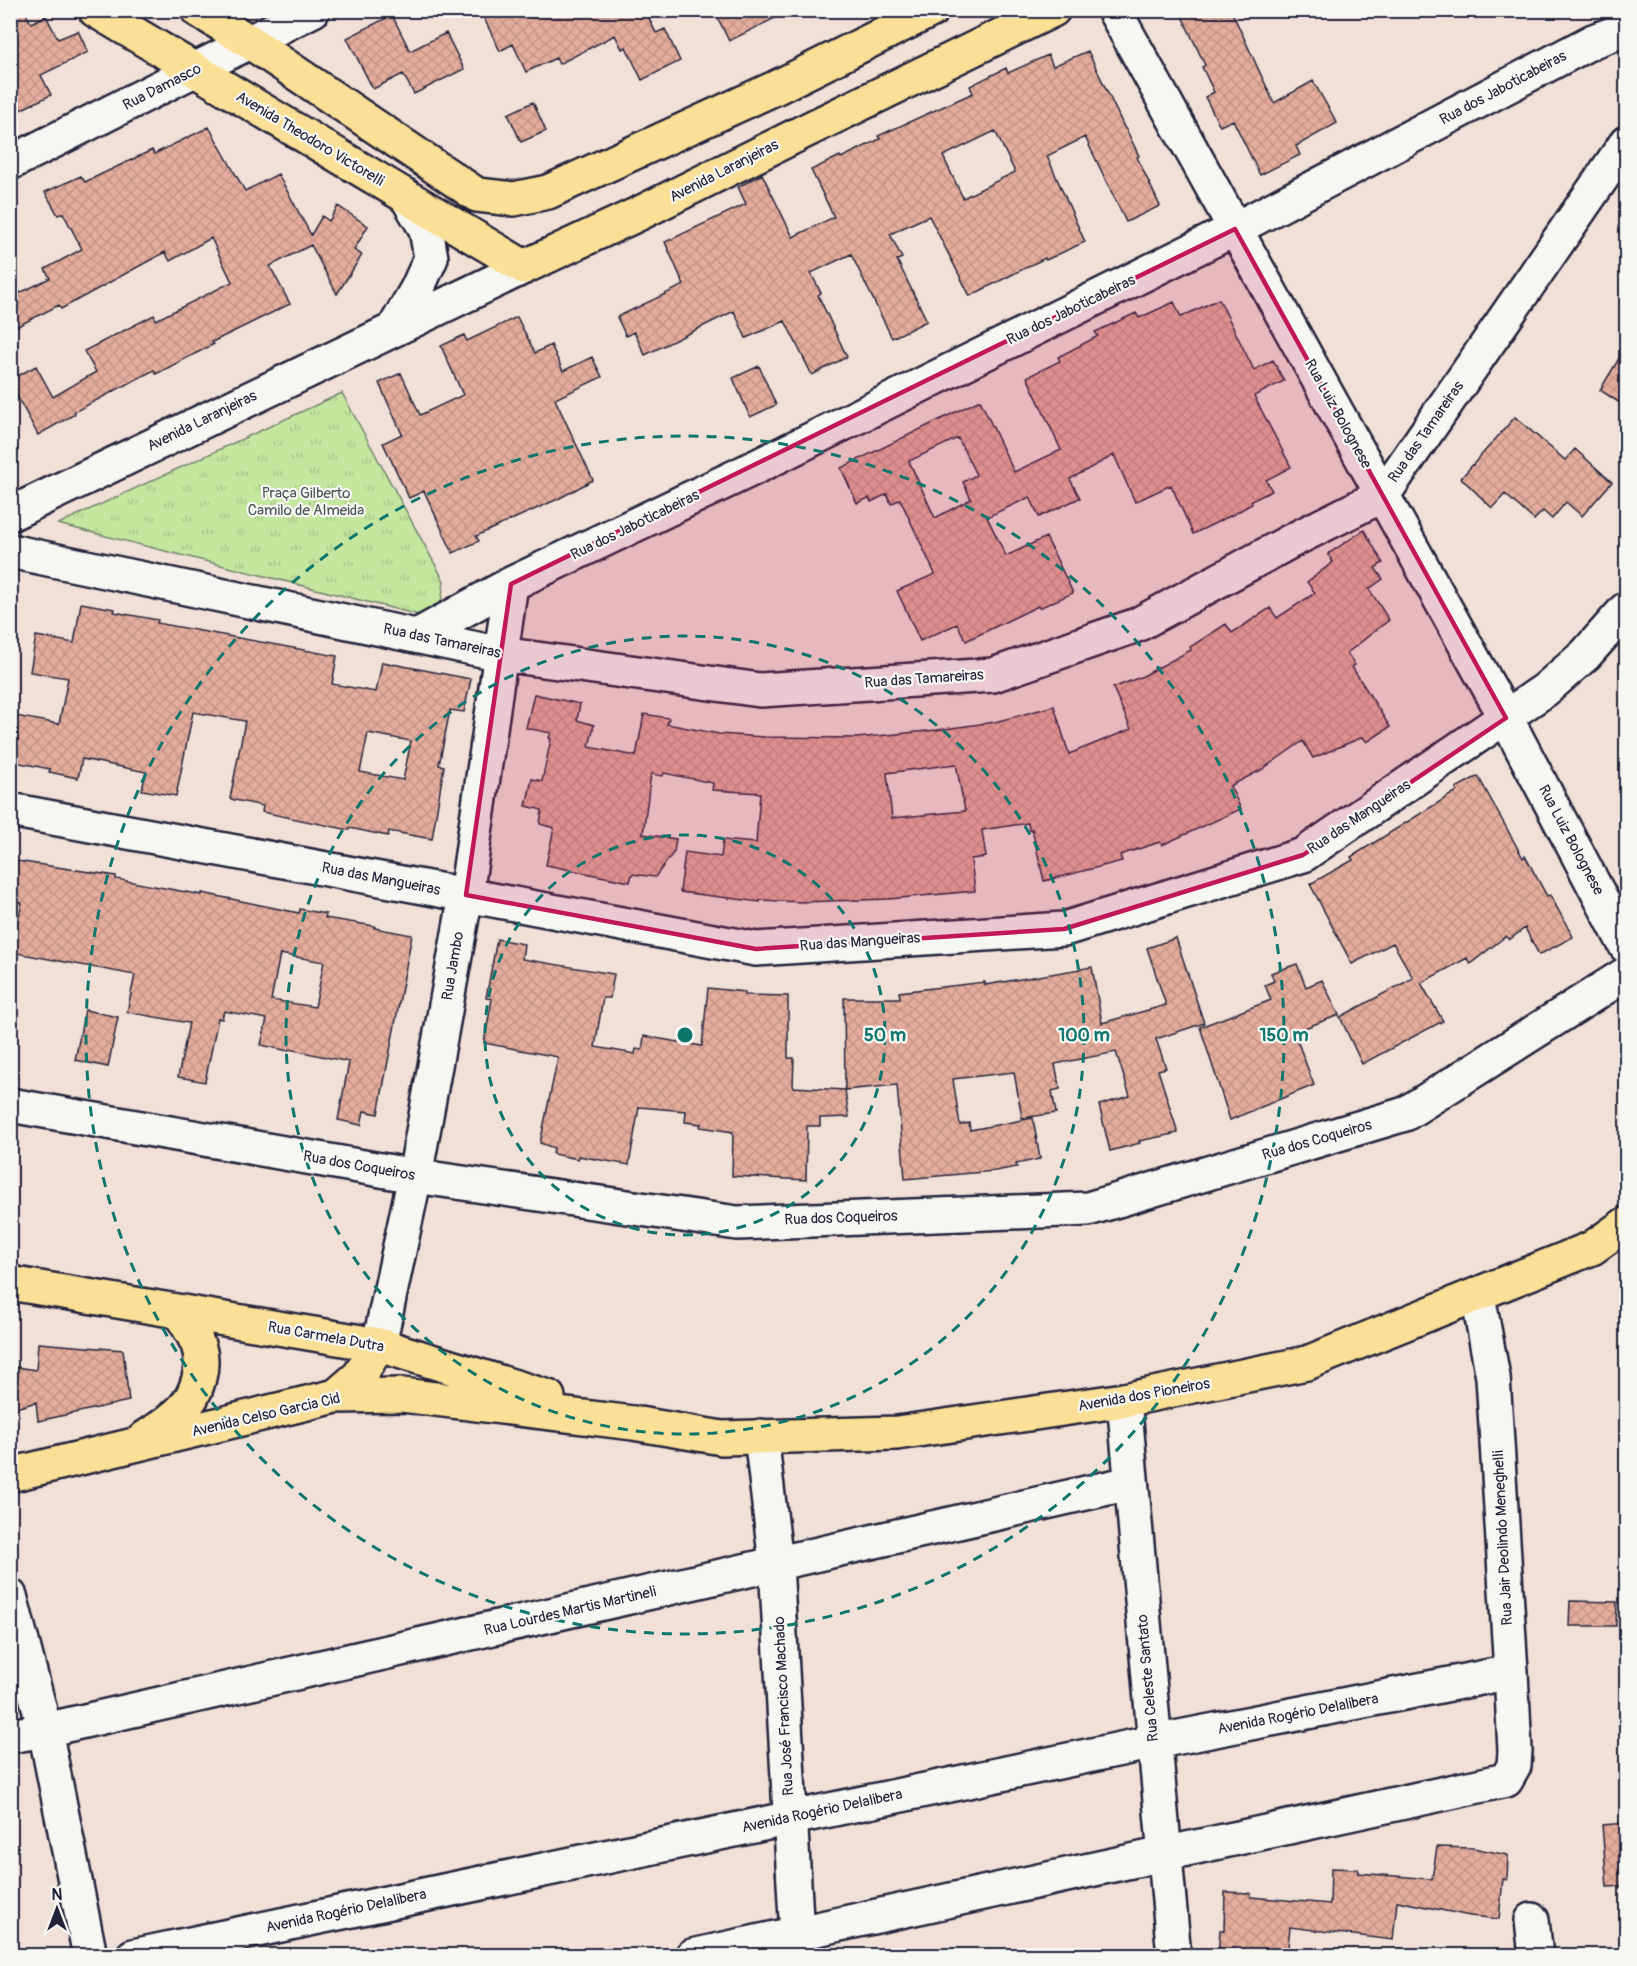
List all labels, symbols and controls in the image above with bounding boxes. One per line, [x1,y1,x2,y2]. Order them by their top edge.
street label: Rua dos Jaboticabeiras [1436,46,1570,129]
street label: Rua Damasco [120,59,204,115]
street label: Avenida Theodoro Victorelli [233,87,388,191]
street label: Avenida Laranjeiras [666,135,782,207]
street label: Rua dos Jaboticabeiras [1004,270,1139,349]
street label: Rua Luiz Bolognese [1300,356,1376,472]
street label: Rua das Tamareiras [1384,377,1468,486]
street label: Avenida Laranjeiras [144,386,260,456]
park label: Praça Gilberto Camilo de Almeida [248,484,364,520]
street label: Rua dos Jaboticabeiras [568,485,703,564]
street label: Rua das Tamareiras [382,619,503,663]
street label: Rua das Tamareiras [864,665,985,693]
street label: Rua das Mangueiras [1304,775,1415,859]
street label: Rua Luiz Bolognese [1534,782,1608,899]
street label: Rua das Mangueiras [320,858,442,900]
street label: Rua das Mangueiras [799,928,921,956]
street label: Rua Jambo [438,930,468,1002]
text: 50 m [864,1024,906,1047]
text: 100 m [1058,1024,1110,1047]
text: 150 m [1260,1024,1309,1047]
centre of rings [675,1025,695,1045]
street label: Rua dos Coqueiros [1260,1115,1374,1165]
street label: Rua dos Coqueiros [302,1147,417,1185]
street label: Rua dos Coqueiros [784,1207,898,1229]
street label: Rua Carmela Dutra [266,1317,386,1357]
street label: Avenida dos Pioneiros [1077,1374,1212,1416]
street label: Avenida Celso Garcia Cid [190,1389,342,1441]
street label: Rua Jair Deolindo Meneghelli [1489,1450,1517,1626]
street label: Rua Lourdes Martis Martineli [482,1582,658,1640]
street label: Rua Celeste Santato [1133,1614,1163,1742]
street label: Rua José Francisco Machado [770,1616,798,1796]
street label: Avenida Rogério Delalibera [1216,1689,1380,1739]
street label: Avenida Rogério Delalibera [740,1785,904,1837]
north arrow [27,1879,87,1939]
text: N [52,1885,63,1905]
street label: Avenida Rogério Delalibera [264,1885,428,1937]

